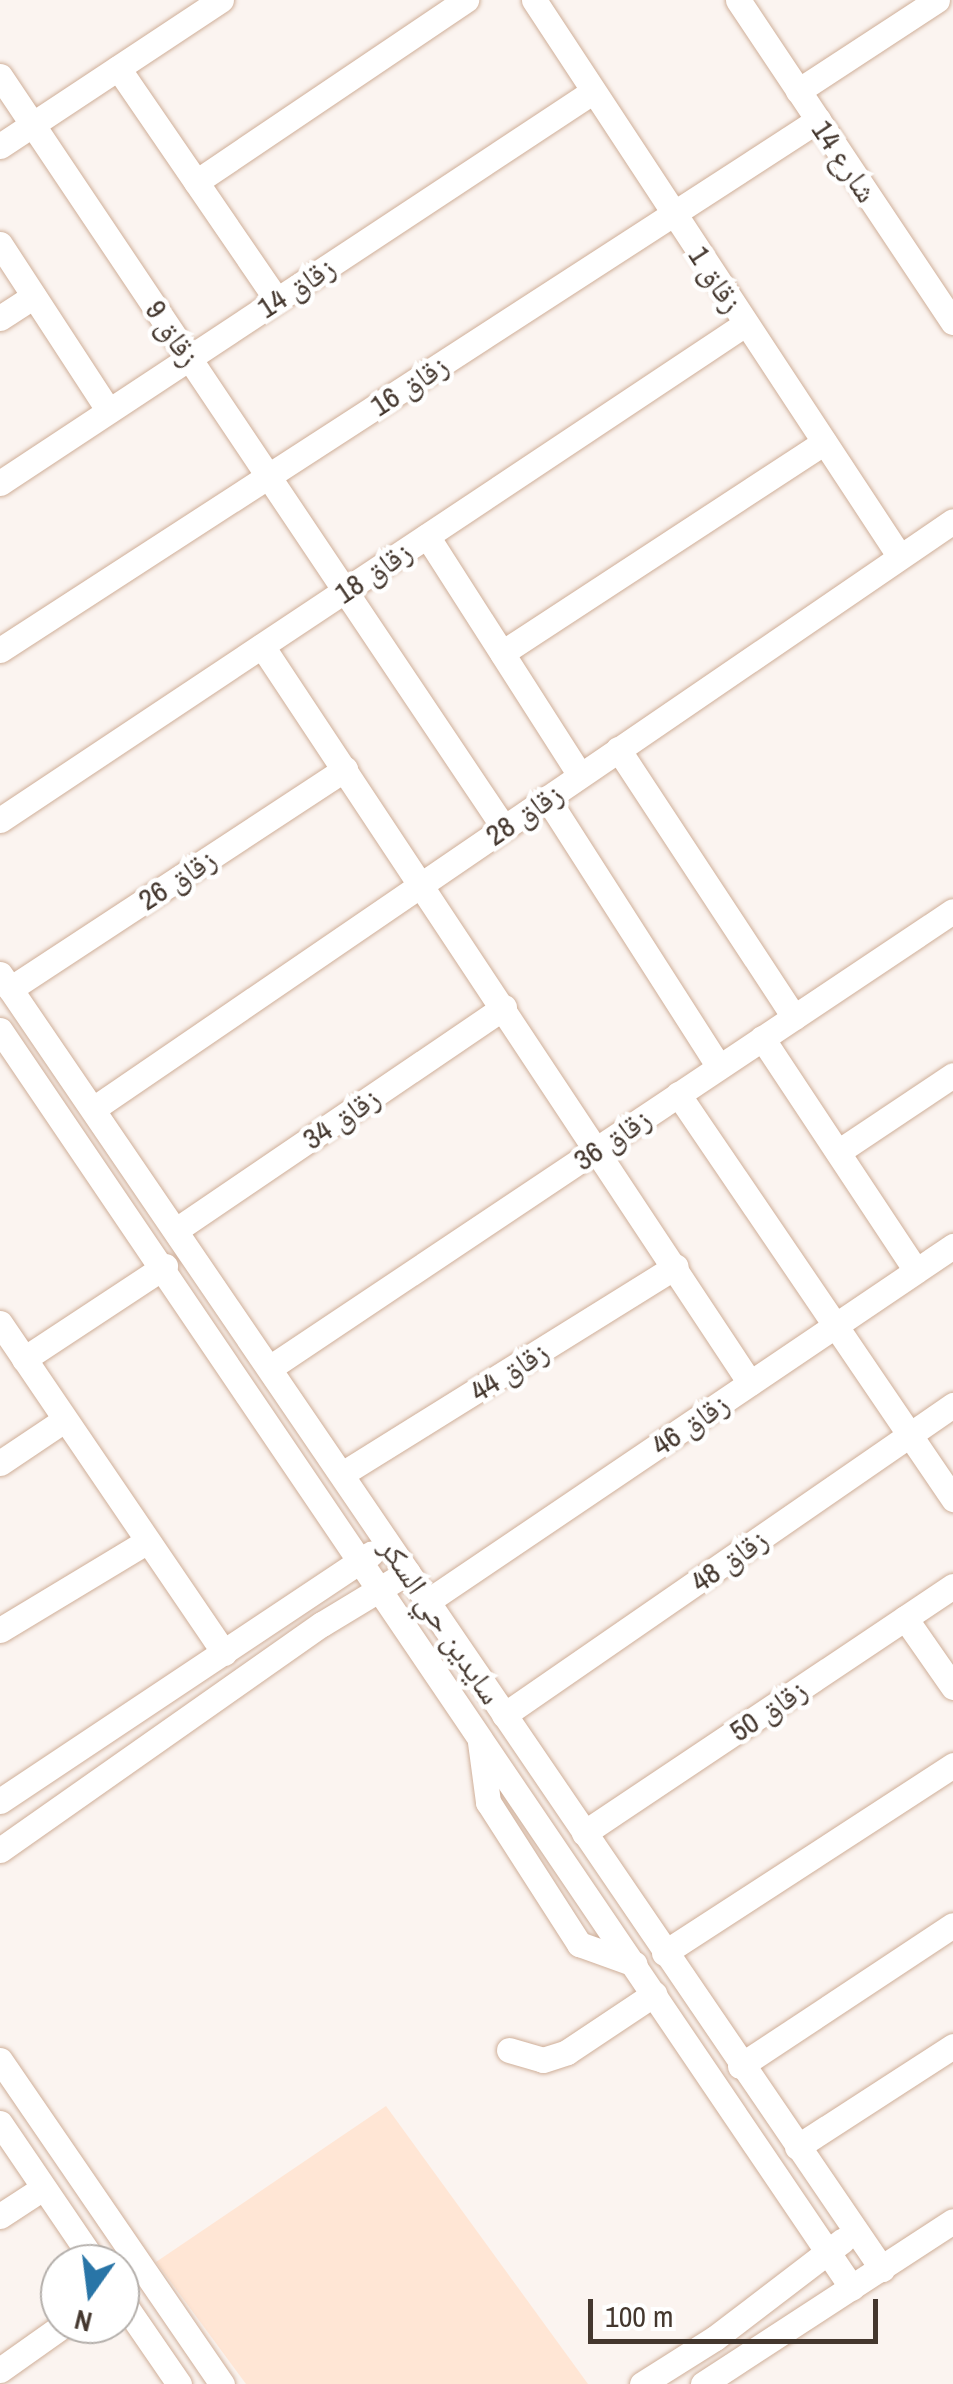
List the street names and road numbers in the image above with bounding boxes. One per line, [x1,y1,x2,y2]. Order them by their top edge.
street label: شارع 14 [805,113,885,209]
street label: زقاق 1 [681,239,751,319]
street label: زقاق 14 [250,249,342,325]
street label: زقاق 9 [138,293,208,373]
street label: زقاق 16 [363,347,455,423]
street label: زقاق 18 [328,533,418,611]
street label: زقاق 28 [479,775,569,853]
street label: زقاق 26 [131,841,223,917]
street label: زقاق 34 [296,1079,386,1157]
street label: زقاق 36 [567,1100,657,1178]
street label: زقاق 44 [463,1333,555,1409]
street label: زقاق 46 [645,1385,735,1463]
street label: زقاق 48 [684,1521,774,1599]
street label: سايدين حي السكر [372,1531,510,1711]
street label: زقاق 50 [723,1671,813,1749]

